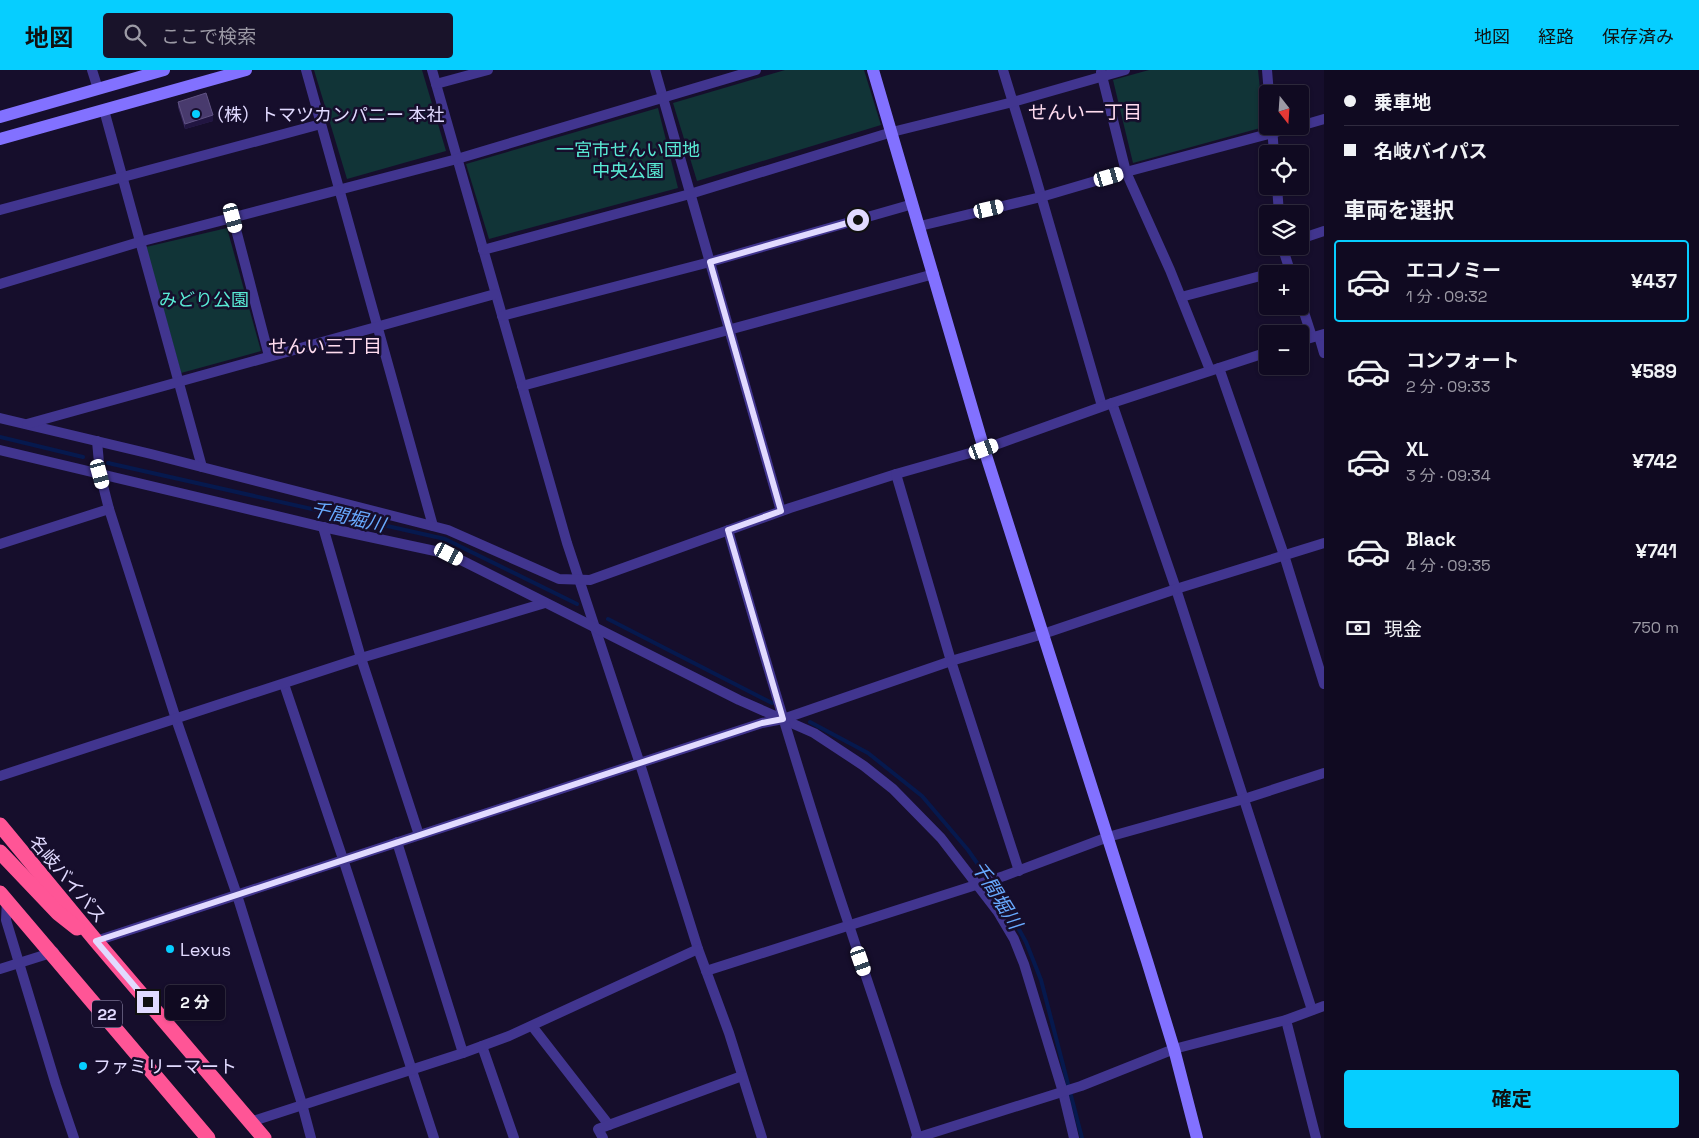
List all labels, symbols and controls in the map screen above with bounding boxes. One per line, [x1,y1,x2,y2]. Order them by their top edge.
search box [103,13,453,58]
icon: search [121,21,149,49]
text: 地図 [25,22,73,53]
text: ここで検索 [161,24,256,49]
text: 地図 [1474,25,1510,48]
text: 経路 [1538,25,1574,48]
text: 保存済み [1602,25,1674,48]
north arrow [1259,85,1309,135]
map controls [1259,85,1309,375]
text: 乗車地 [1374,90,1431,115]
district label: せんい一丁目 [1028,100,1142,125]
place label: （株）トマツカンパニー 本社 [206,103,445,126]
marker: （株）トマツカンパニー 本社 [190,108,202,120]
park label: 一宮市せんい団地 中央公園 [556,138,700,182]
text: 名岐バイパス [1374,139,1488,164]
button: locate [1259,145,1309,195]
car [1092,166,1125,188]
text: 車両を選択 [1344,196,1454,224]
car [972,198,1005,220]
car [221,202,244,234]
button: layers [1259,205,1309,255]
route start [847,209,869,231]
text: エコノミー [1406,258,1501,283]
icon: car [1346,259,1391,304]
button: + [1259,265,1309,315]
text: ¥437 [1631,269,1677,294]
text: 1 分 · 09:32 [1406,286,1487,307]
park label: みどり公園 [159,288,249,311]
button: − [1259,325,1309,375]
district label: せんい三丁目 [268,334,382,359]
text: コンフォート [1406,348,1519,373]
icon: car [1346,349,1391,394]
text: ¥589 [1631,359,1677,384]
text: 2 分 · 09:33 [1406,376,1490,397]
car [967,437,1000,461]
text: XL [1406,437,1429,462]
icon: car [1346,439,1391,484]
text: ¥742 [1632,449,1677,474]
car [88,458,111,490]
text: 3 分 · 09:34 [1406,465,1491,486]
water label: 千間堀川 [308,496,390,538]
text: Black [1406,527,1456,552]
icon: car [1346,529,1391,574]
text: ¥741 [1636,539,1677,564]
car [432,541,465,567]
text: 4 分 · 09:35 [1406,555,1491,576]
icon: cash [1344,614,1372,642]
text: 現金 [1384,617,1422,642]
text: 750 m [1632,617,1679,638]
street label: 名岐バイパス [25,830,111,928]
water label: 千間堀川 [966,856,1029,936]
place label: Lexus [180,938,231,961]
marker: Lexus [164,943,176,955]
car [849,944,872,978]
callout: 2 分 [166,984,226,1020]
route end [137,991,159,1013]
text: 2 分 [180,992,210,1013]
road number: 22 [92,1001,122,1028]
place label: ファミリーマート [93,1055,237,1078]
marker: ファミリーマート [77,1060,89,1072]
button: 確定 [1344,1070,1679,1128]

